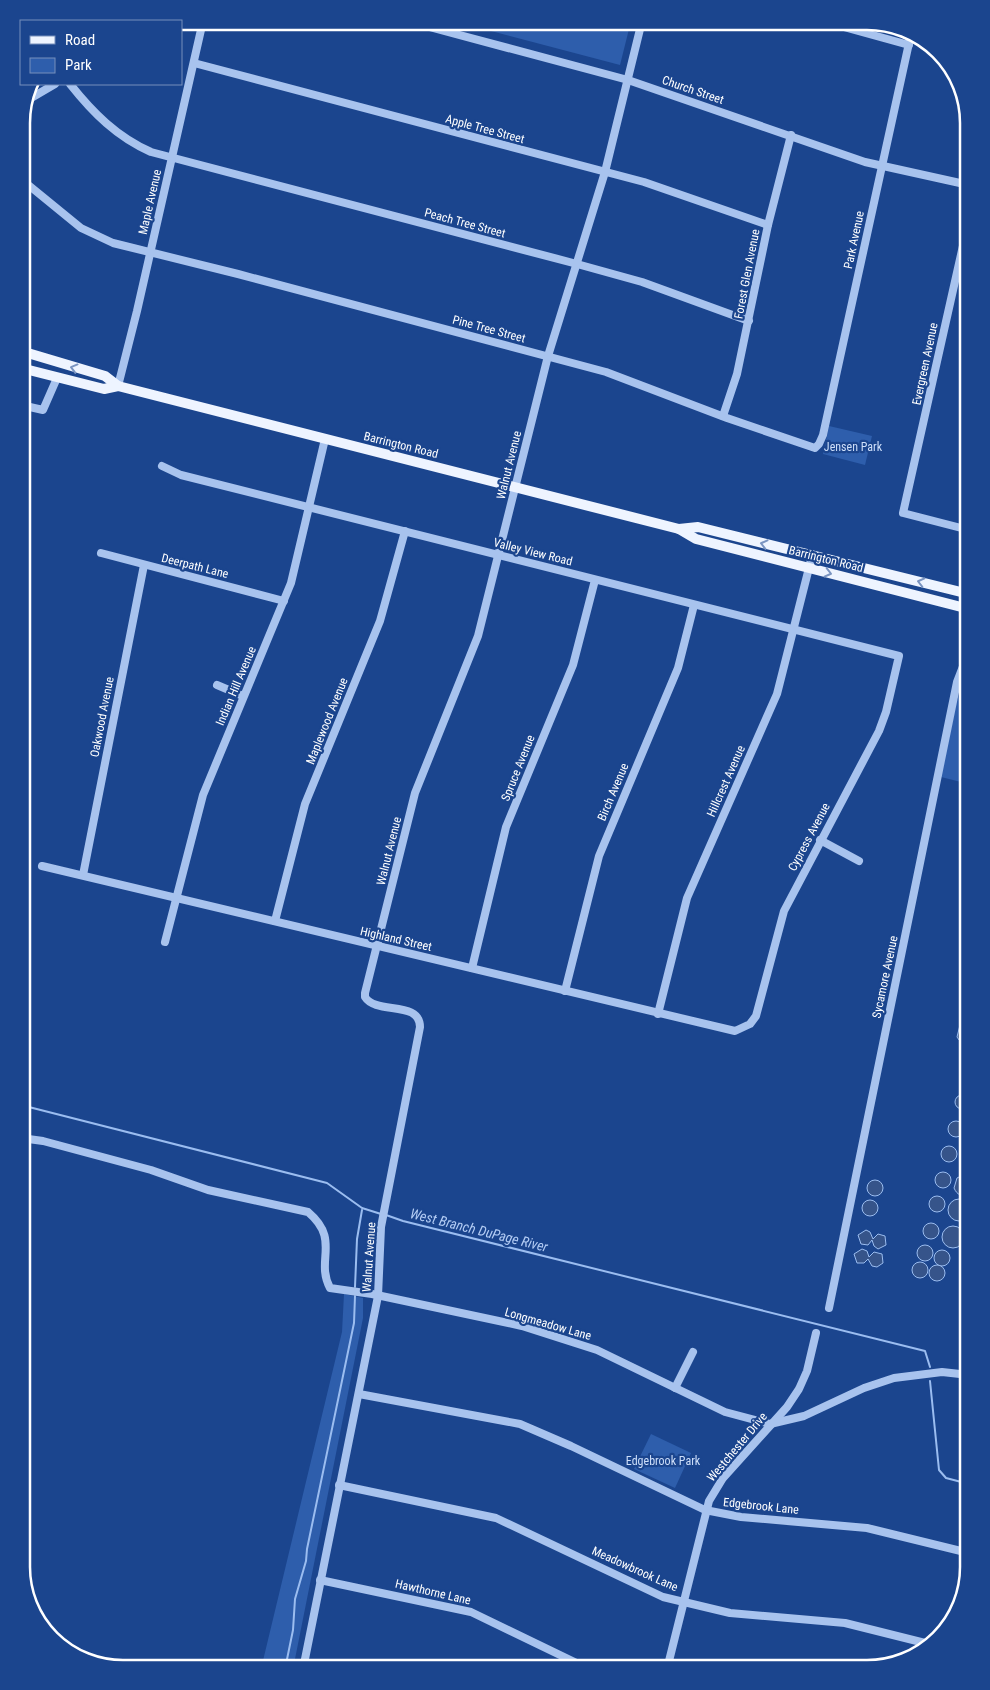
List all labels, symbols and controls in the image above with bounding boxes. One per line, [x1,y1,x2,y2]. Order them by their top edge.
legend [20,20,182,85]
text: Road [65,31,95,49]
text: Park [65,56,92,74]
street label: Church Street [660,73,726,107]
street label: Apple Tree Street [444,112,526,146]
street label: Maple Avenue [136,168,164,236]
street label: Peach Tree Street [423,205,507,241]
street label: Park Avenue [841,209,867,270]
street label: Forest Glen Avenue [731,228,763,320]
street label: Pine Tree Street [451,313,527,346]
street label: Evergreen Avenue [909,321,941,406]
one-way arrow [70,363,78,373]
street label: Barrington Road [362,429,440,461]
street label: Walnut Avenue [494,429,524,501]
park label: Jensen Park [824,440,883,454]
street label: Valley View Road [492,535,574,569]
one-way arrow [759,539,768,550]
street label: Barrington Road [787,543,865,575]
street label: Deerpath Lane [160,551,230,581]
one-way arrow [823,567,831,577]
one-way arrow [917,577,926,588]
street label: Indian Hill Avenue [213,644,259,728]
street label: Oakwood Avenue [87,675,117,758]
street label: Maplewood Avenue [303,675,351,766]
street label: Spruce Avenue [498,733,538,803]
street label: Hillcrest Avenue [704,743,748,819]
street label: Birch Avenue [595,761,632,823]
street label: Cypress Avenue [785,800,833,873]
street label: Walnut Avenue [374,815,404,887]
street label: Highland Street [359,924,434,954]
street label: Sycamore Avenue [869,934,901,1020]
water label: West Branch DuPage River [408,1205,550,1255]
street label: Walnut Avenue [360,1221,378,1292]
street label: Longmeadow Lane [503,1305,593,1343]
street label: Westchester Drive [704,1409,770,1484]
park label: Edgebrook Park [626,1454,701,1468]
street label: Edgebrook Lane [723,1495,800,1517]
street label: Meadowbrook Lane [590,1544,681,1594]
street label: Hawthorne Lane [394,1577,472,1608]

